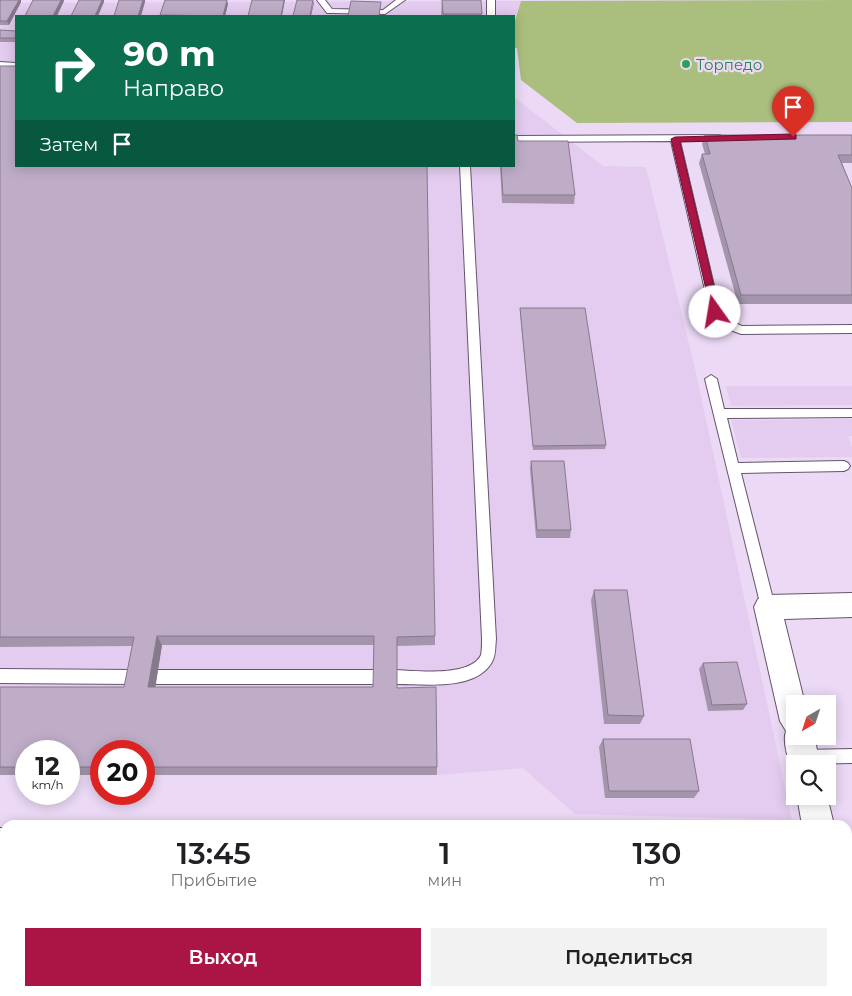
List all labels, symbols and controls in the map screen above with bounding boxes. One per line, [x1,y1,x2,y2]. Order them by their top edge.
text: 90 m [123,32,216,75]
icon: right [40,35,105,100]
place label: Торпедо [696,55,762,74]
marker: Торпедо [680,58,692,70]
text: Направо [123,75,224,102]
pin [772,86,814,137]
icon: arrive [779,93,807,121]
icon: arrive [108,130,136,158]
text: Затем [40,133,98,156]
position arrow [688,285,740,337]
north arrow [786,695,836,745]
map controls [786,695,836,805]
speed limit sign: 20 [90,740,155,805]
text: 12 [35,751,60,781]
button: search [786,755,836,805]
text: km/h [31,777,64,792]
text: 13:45 [177,835,251,872]
text: 1 [439,835,451,872]
text: 130 [632,835,682,872]
text: Прибытие [170,871,257,890]
text: мин [428,871,462,890]
text: m [649,871,666,890]
button: Выход [25,928,421,986]
button: Поделиться [431,928,827,986]

